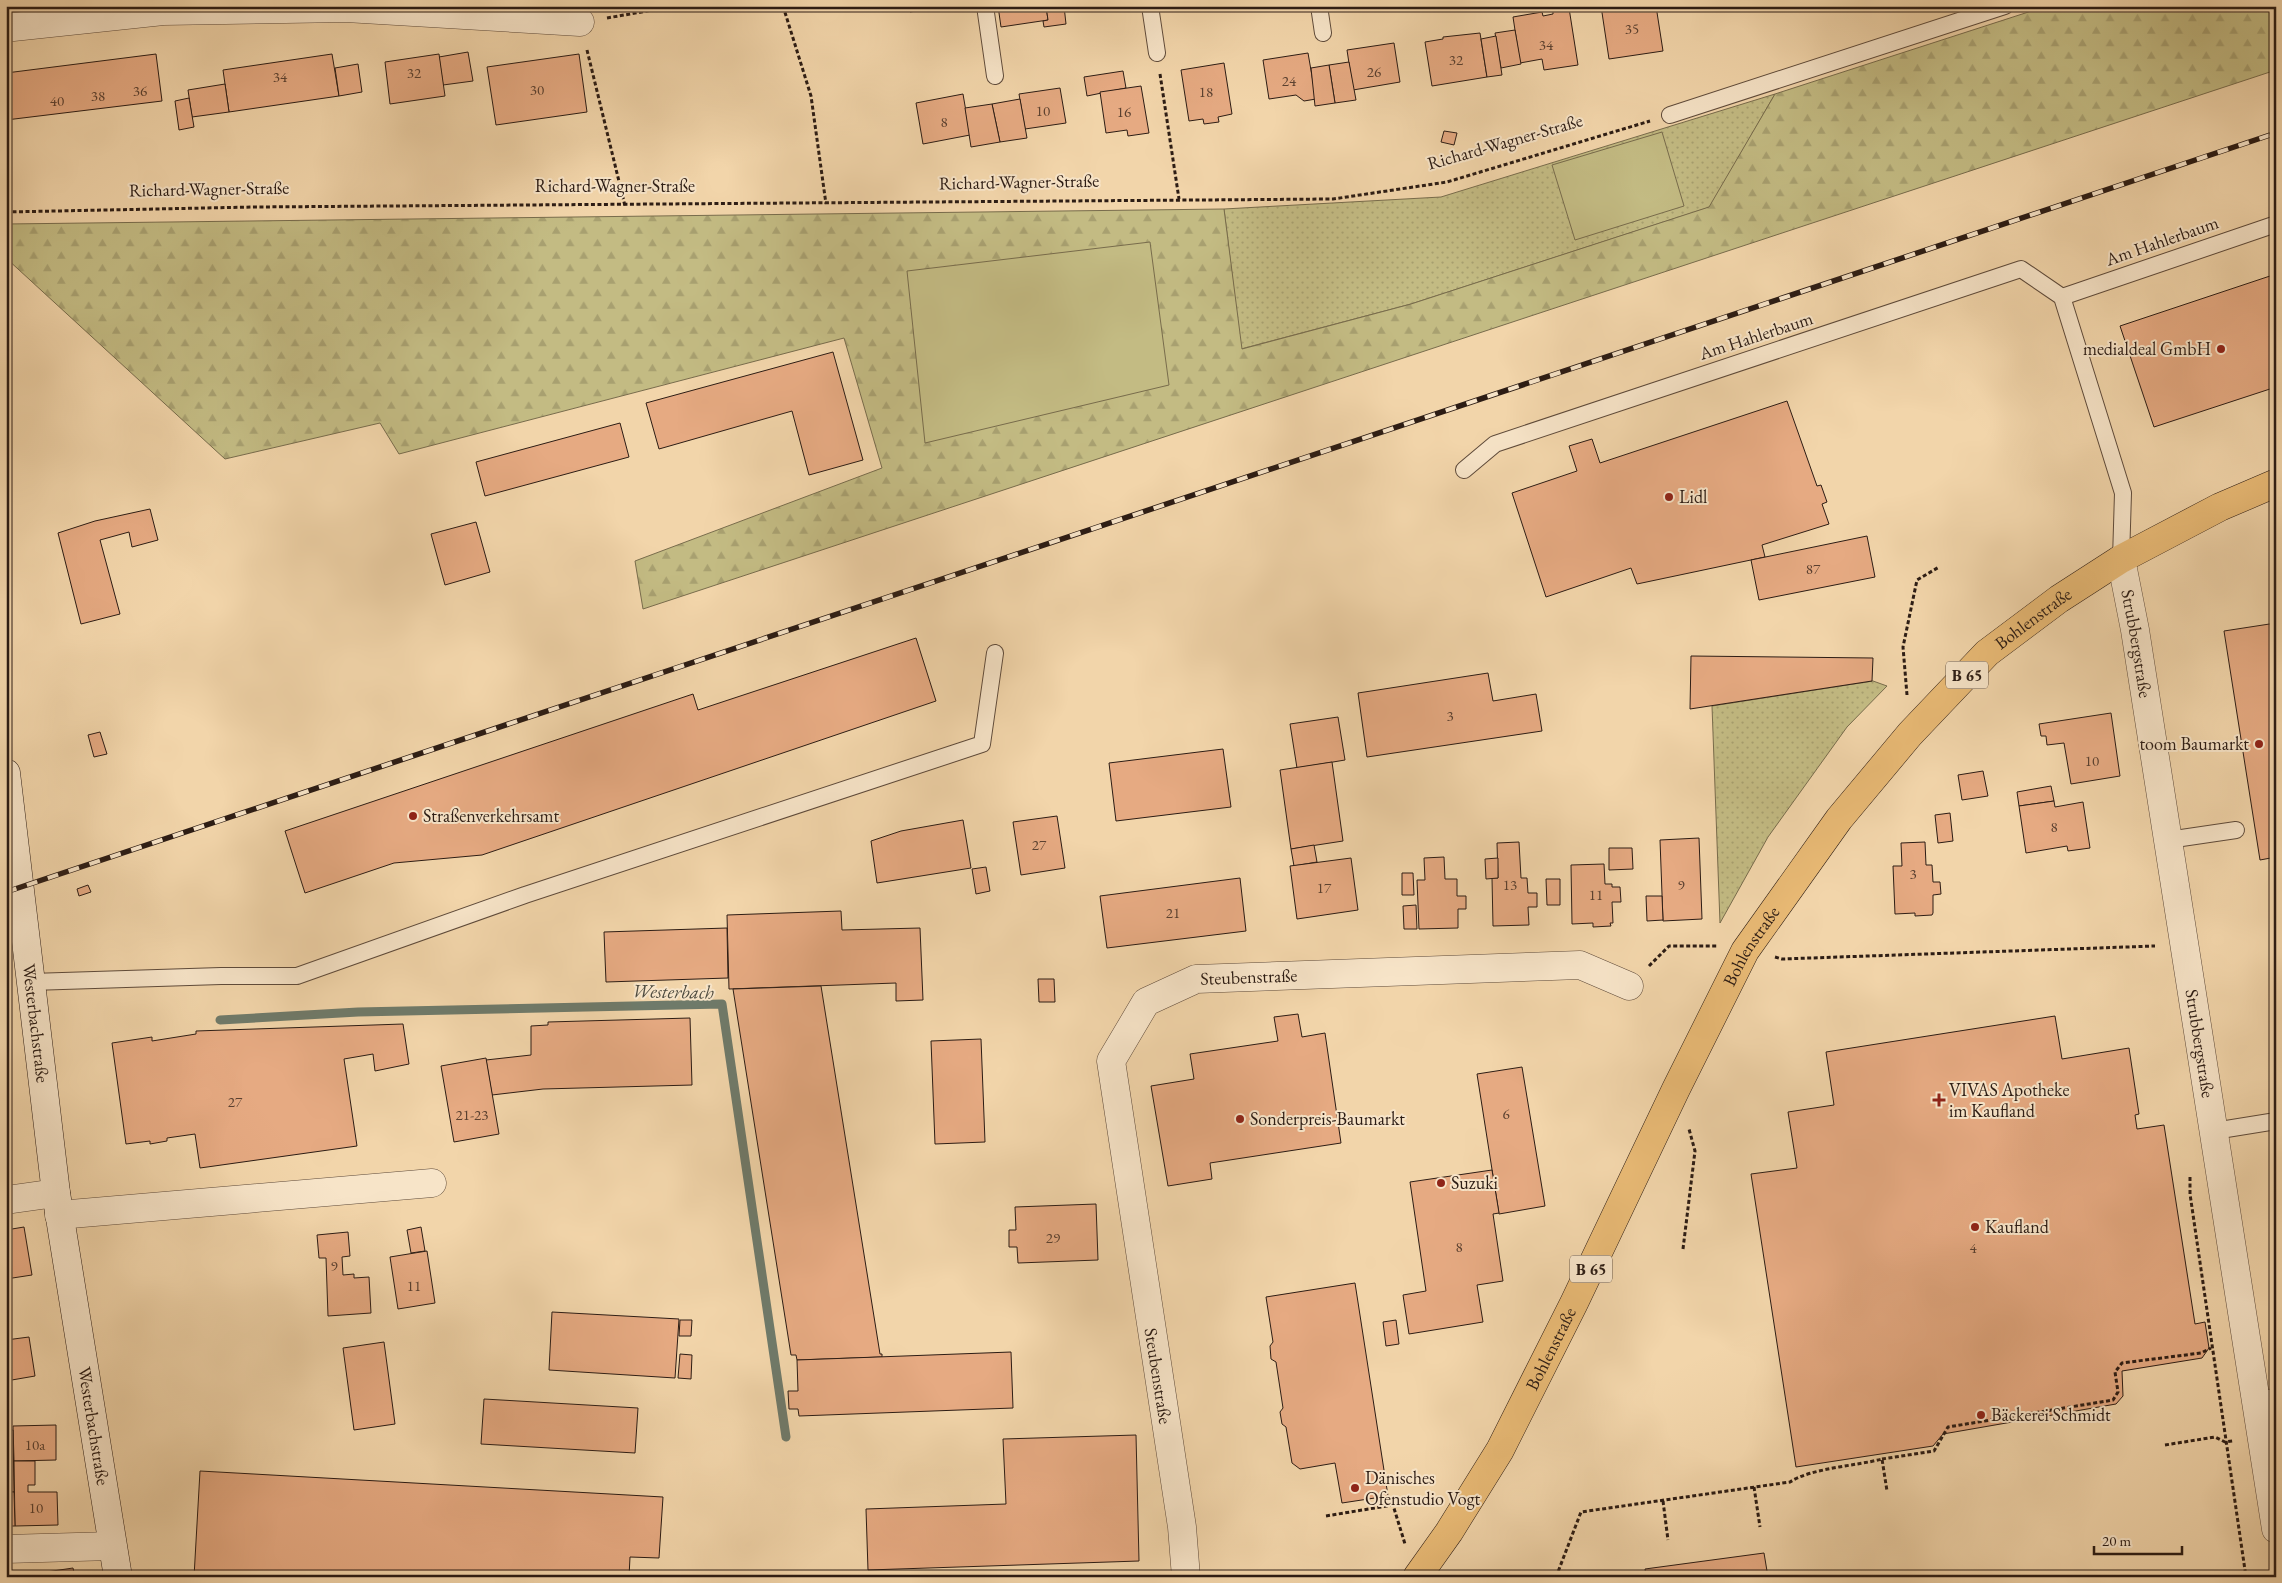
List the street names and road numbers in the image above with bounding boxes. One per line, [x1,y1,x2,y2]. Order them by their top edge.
street label: Richard-Wagner-Straße [1425,108,1585,175]
street label: Richard-Wagner-Straße [939,169,1099,194]
street label: Richard-Wagner-Straße [535,174,695,197]
street label: Richard-Wagner-Straße [129,176,289,201]
street label: Am Hahlerbaum [2101,210,2221,271]
street label: Am Hahlerbaum [1695,306,1816,365]
street label: Bohlenstraße [1990,582,2076,654]
street label: Strubbergstraße [2116,587,2157,699]
road number: B 65 [1946,662,1988,688]
street label: Bohlenstraße [1717,901,1784,990]
street label: Westerbachstraße [18,962,55,1084]
street label: Steubenstraße [1200,963,1298,990]
street label: Strubbergstraße [2180,987,2220,1100]
road number: B 65 [1570,1256,1612,1282]
street label: Bohlenstraße [1520,1303,1581,1394]
street label: Steubenstraße [1140,1326,1177,1426]
street label: Westerbachstraße [73,1365,115,1487]

